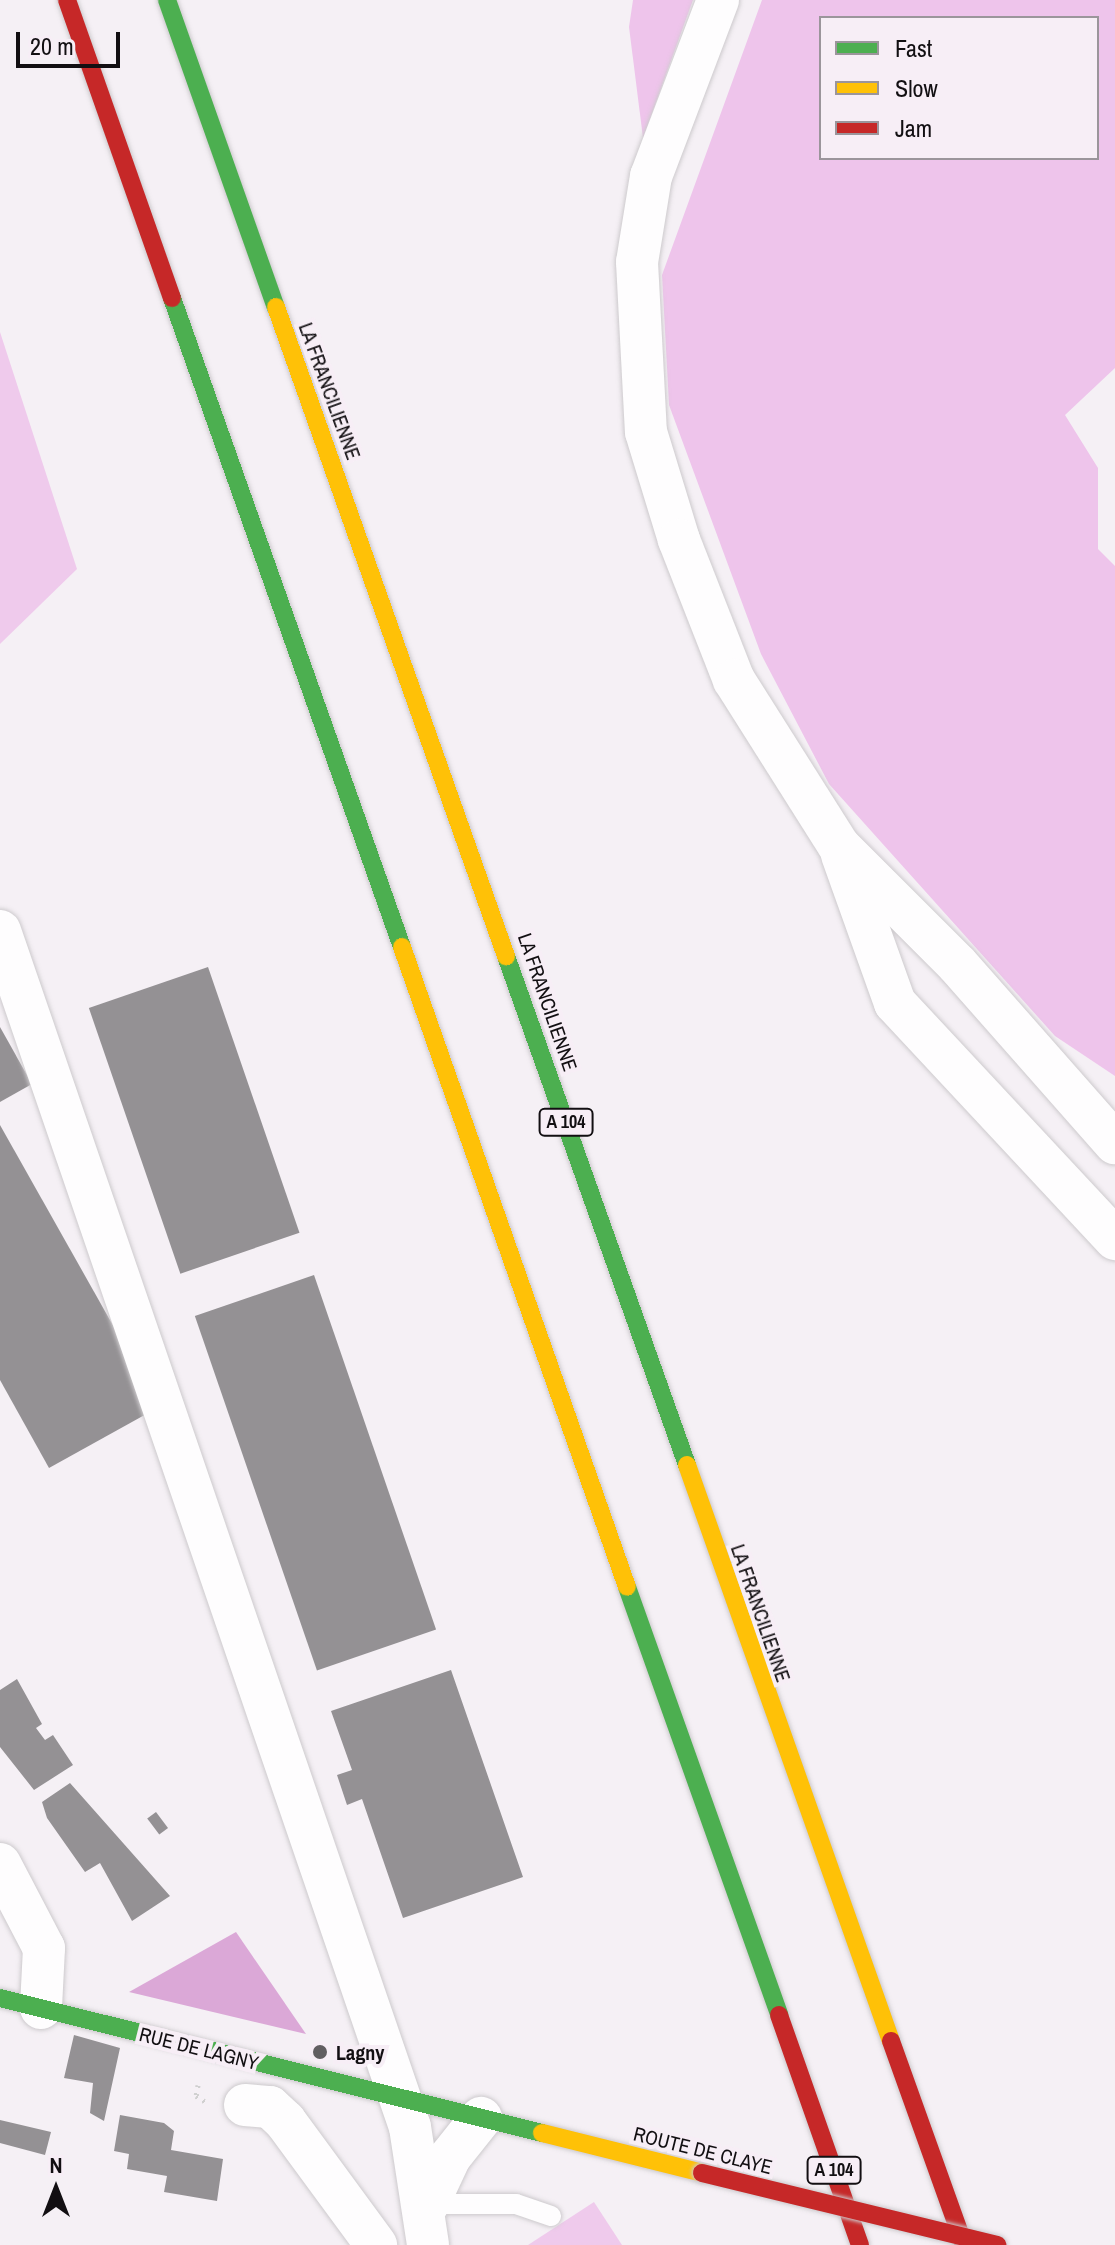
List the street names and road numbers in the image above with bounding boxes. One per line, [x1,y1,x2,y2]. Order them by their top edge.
street label: LA FRANCILIENNE [294,319,366,463]
street label: LA FRANCILIENNE [513,930,583,1074]
road number: A 104 [538,1108,594,1136]
street label: LA FRANCILIENNE [726,1541,796,1685]
street label: RUE DE LAGNY [137,2022,261,2074]
street label: ROUTE DE CLAYE [631,2121,775,2179]
road number: A 104 [806,2156,862,2184]

